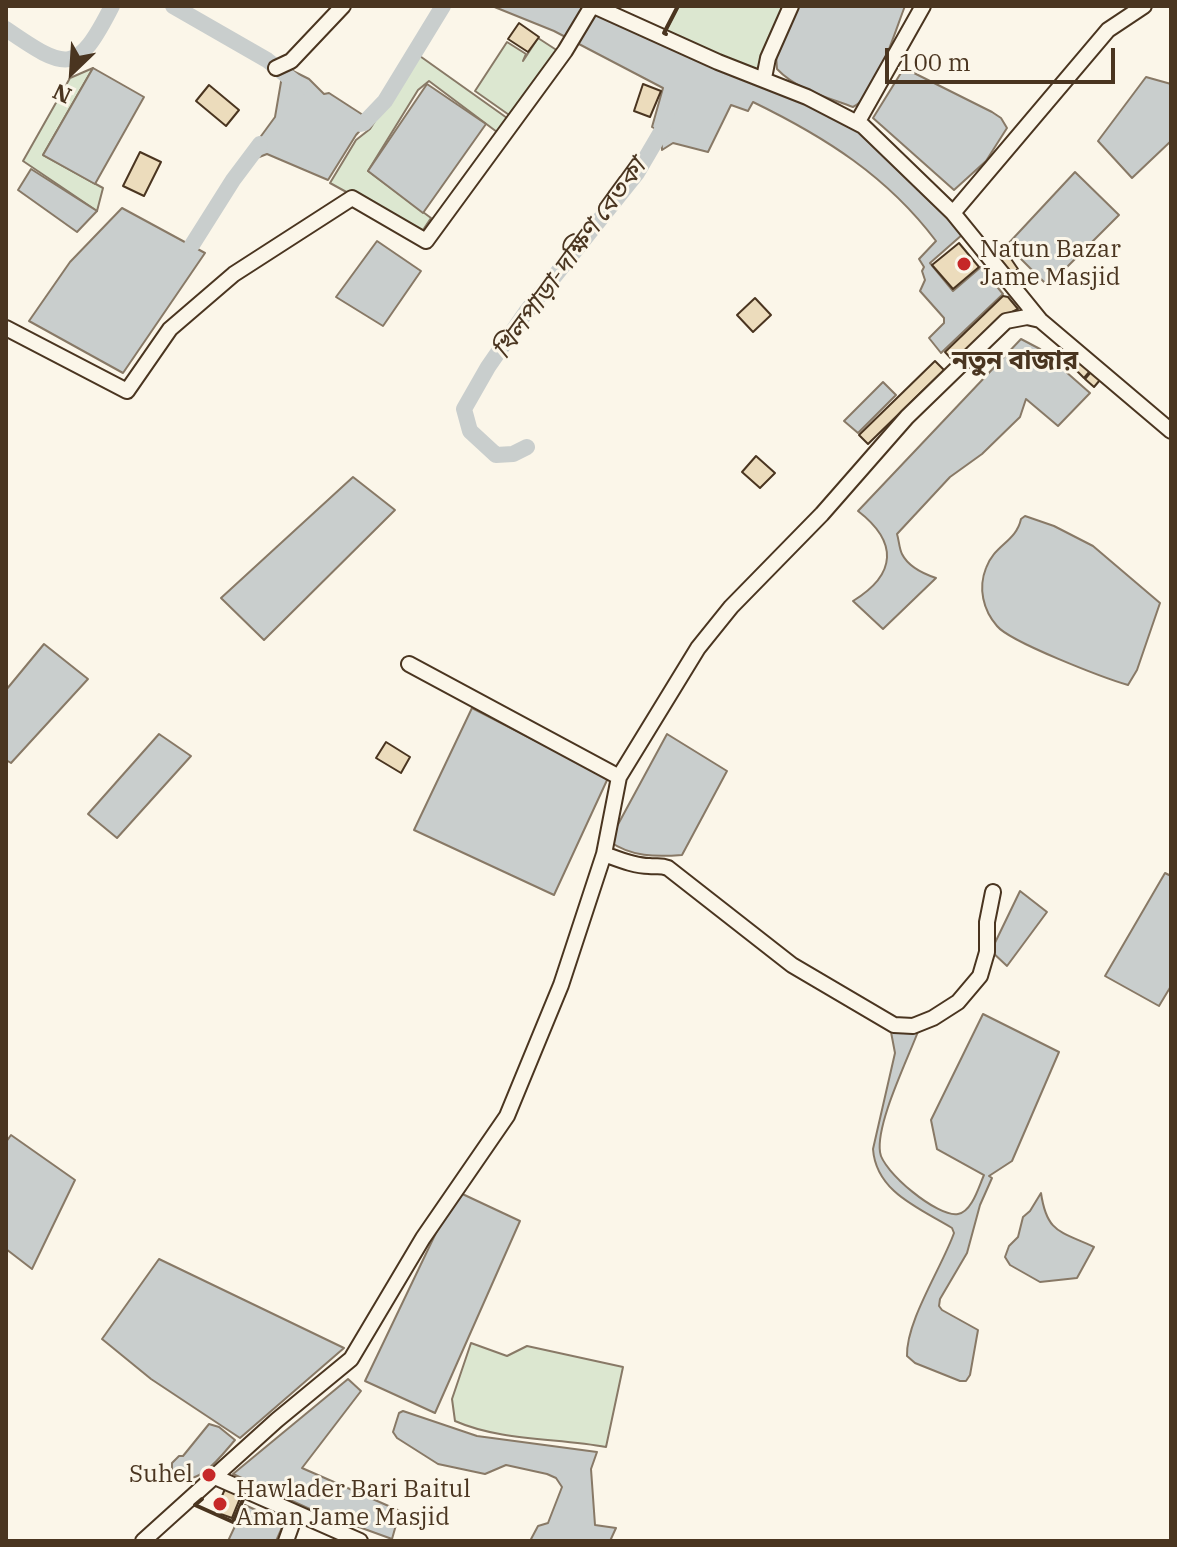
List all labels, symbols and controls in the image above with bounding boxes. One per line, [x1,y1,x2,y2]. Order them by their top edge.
north arrow [32,32,112,112]
scale bar [889,32,1119,82]
text: 100 m [899,46,971,78]
text: N [48,77,76,111]
water label: খিলপাড়া-দক্ষিণ বেতকা [487,153,653,365]
place label: Natun Bazar Jame Masjid [980,236,1121,292]
marker: Natun Bazar Jame Masjid [955,255,973,273]
district label: নতুন বাজার [952,345,1078,377]
place label: Suhel [129,1461,193,1489]
marker: Suhel [200,1466,218,1484]
place label: Hawlader Bari Baitul Aman Jame Masjid [236,1476,471,1532]
marker: Hawlader Bari Baitul Aman Jame Masjid [211,1495,229,1513]

